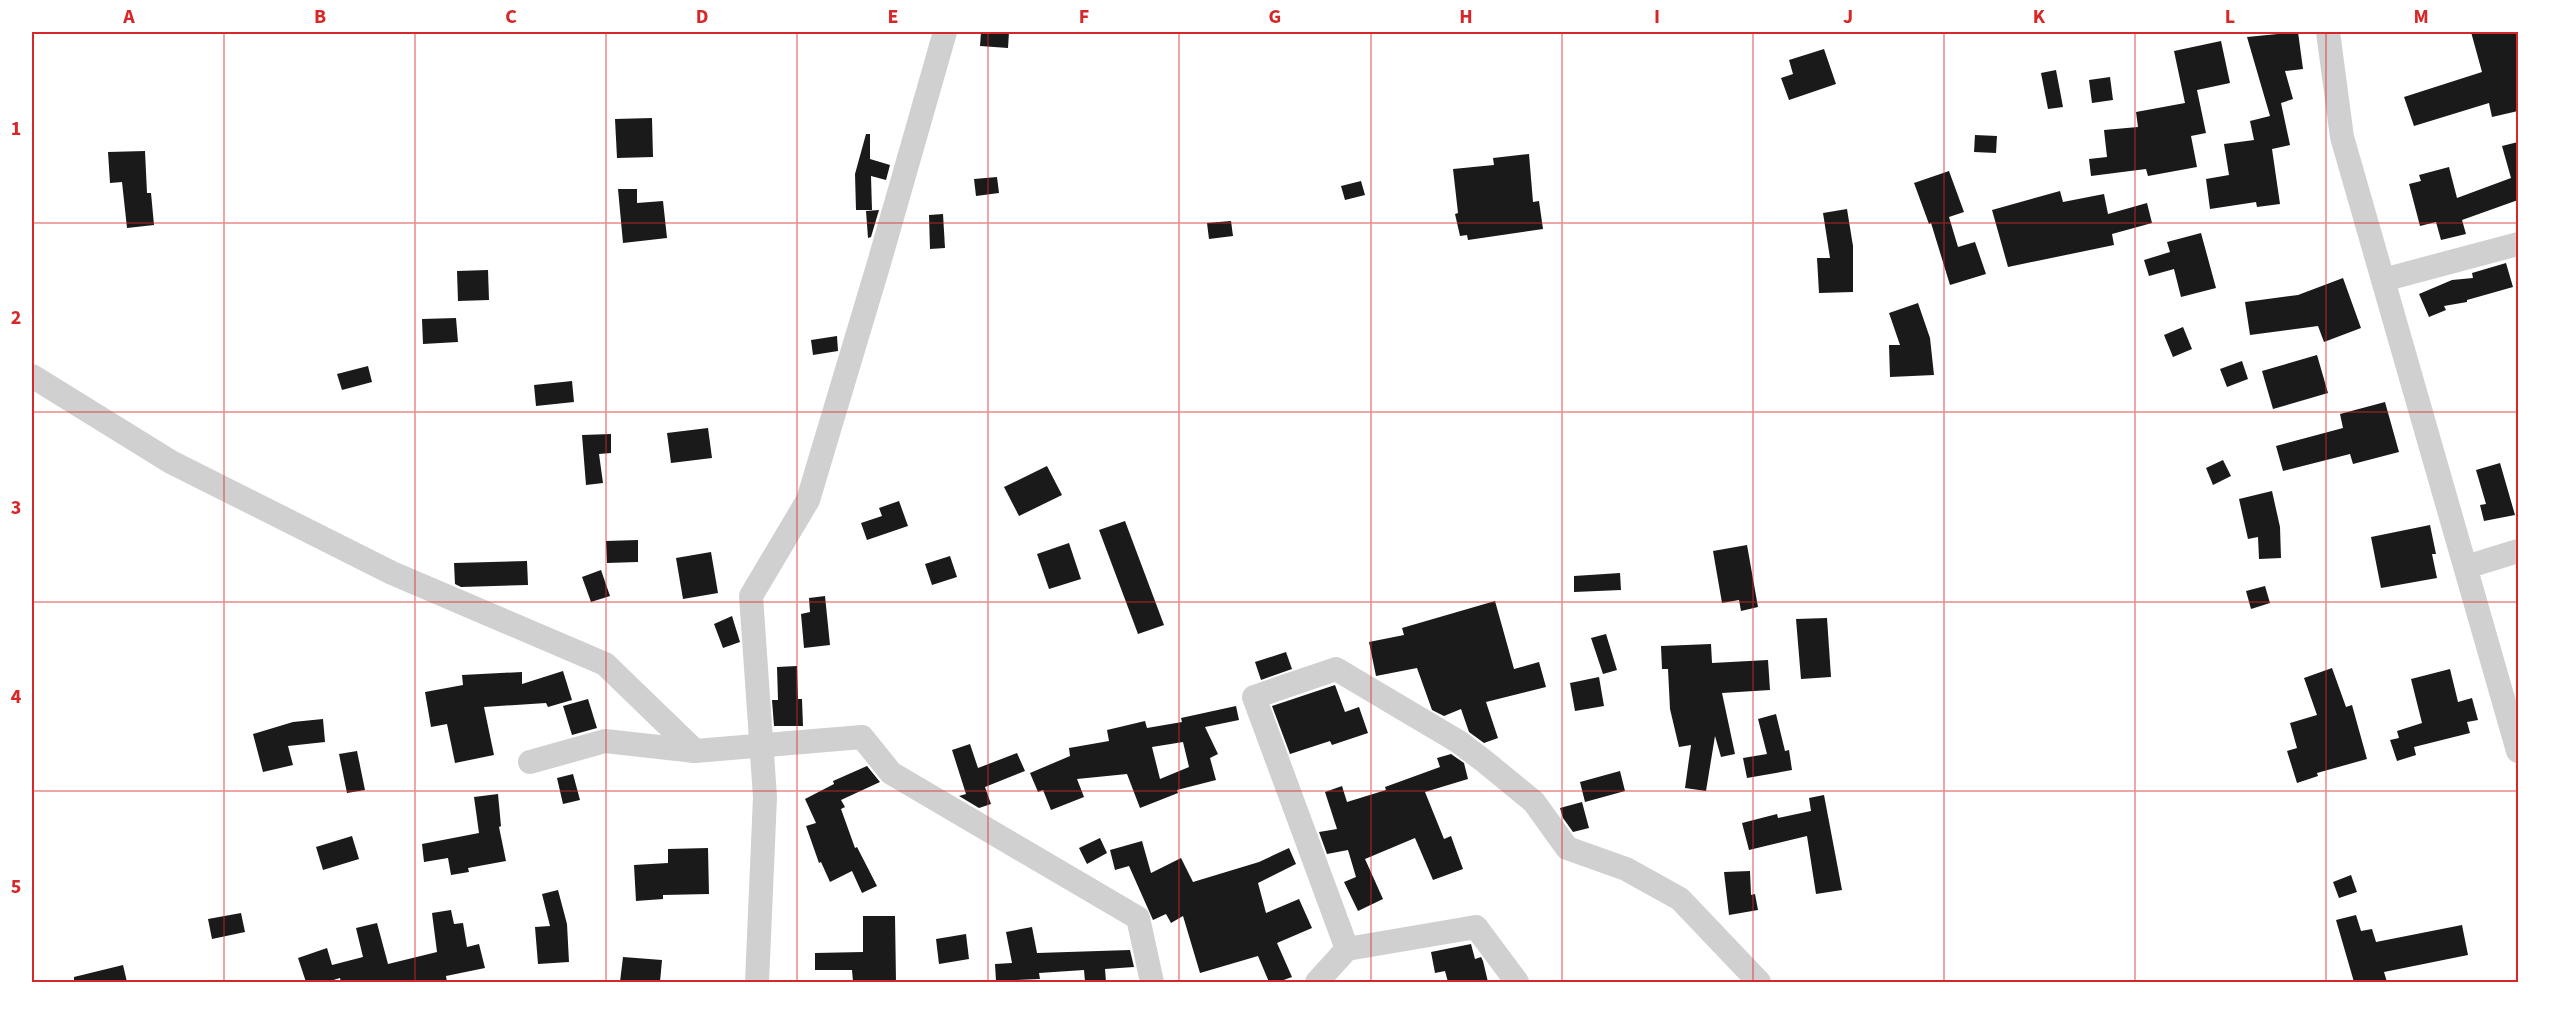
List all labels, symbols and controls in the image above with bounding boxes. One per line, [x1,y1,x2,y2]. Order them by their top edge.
text: A [122,3,135,31]
text: B [314,3,326,31]
text: C [505,3,517,31]
text: D [696,3,708,31]
text: E [888,3,898,31]
text: F [1079,3,1089,31]
text: G [1269,3,1281,31]
text: H [1459,3,1473,31]
text: I [1654,3,1660,31]
text: J [1843,3,1853,31]
text: K [2033,3,2046,31]
text: L [2225,3,2235,31]
text: M [2413,3,2429,31]
text: 1 [11,115,21,143]
text: 2 [11,304,21,332]
text: 3 [11,494,21,522]
text: 4 [11,683,22,711]
text: 5 [11,873,21,901]

